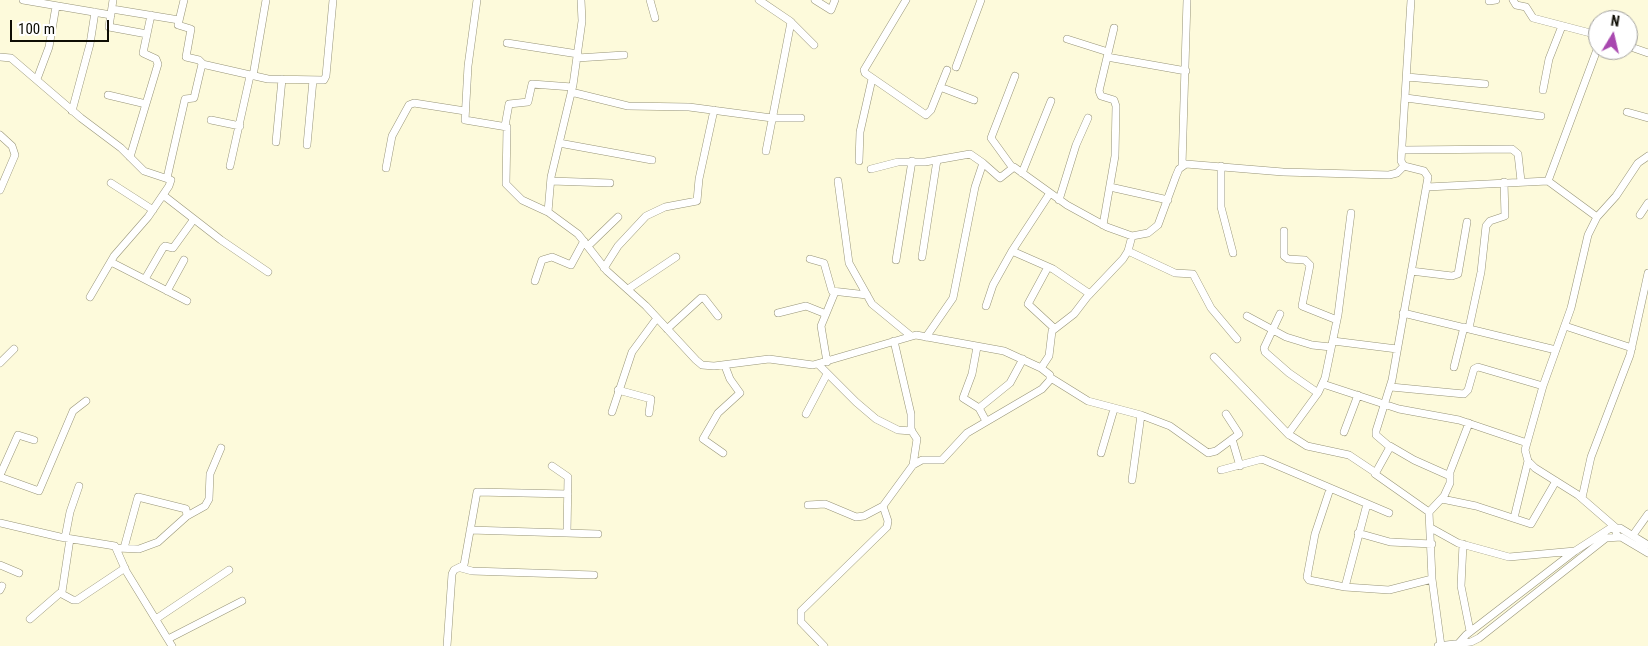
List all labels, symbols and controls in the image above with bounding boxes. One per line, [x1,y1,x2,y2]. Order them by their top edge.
scale bar [12,10,111,42]
north arrow [1588,10,1638,60]
text: N [1610,13,1621,30]
text: 100 m [18,20,55,38]

